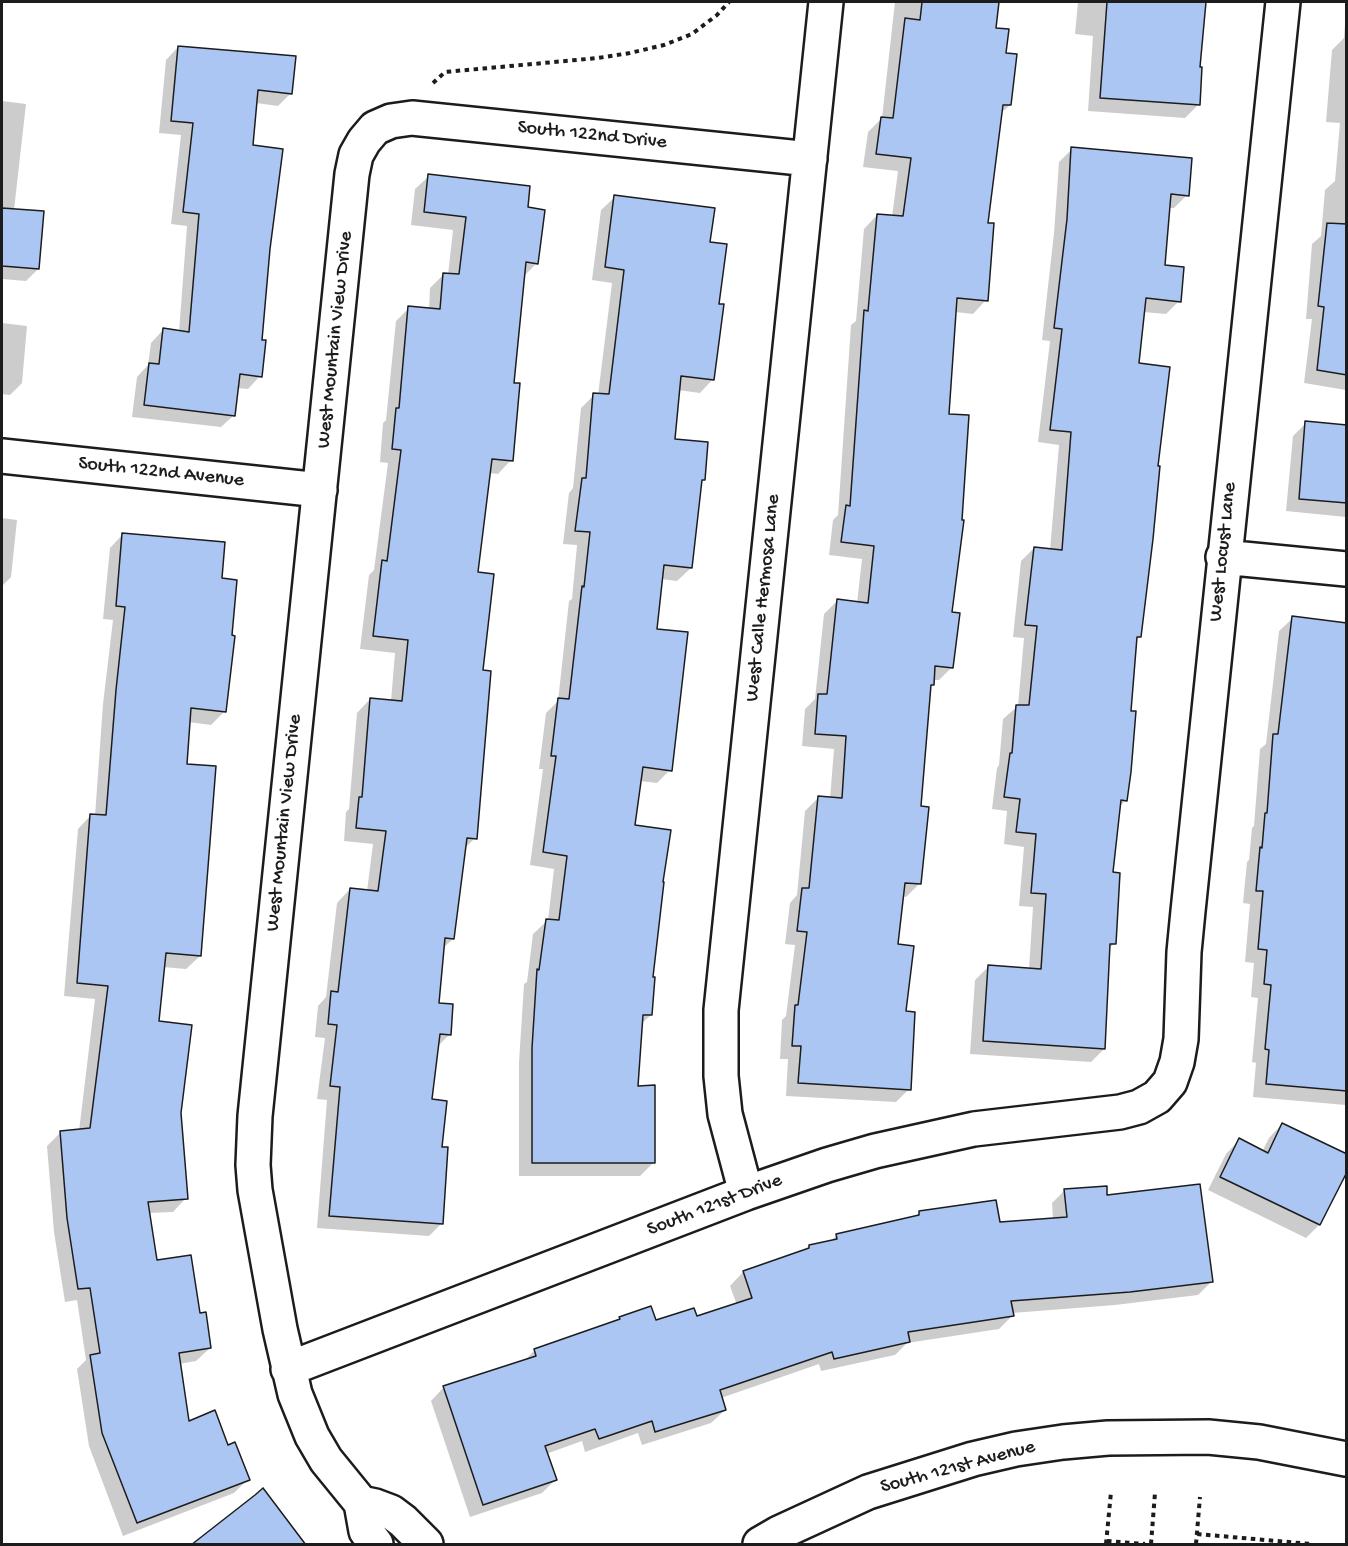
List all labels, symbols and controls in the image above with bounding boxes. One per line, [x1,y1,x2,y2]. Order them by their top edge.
street label: South 122nd Drive [516,116,668,156]
street label: West Mountain View Drive [313,230,359,450]
street label: South 122nd Avenue [77,452,245,494]
street label: West Locust Lane [1205,481,1243,623]
street label: West Calle Hermosa Lane [741,493,787,703]
street label: West Mountain View Drive [262,713,308,933]
street label: South 121st Drive [644,1169,786,1243]
street label: South 121st Avenue [878,1436,1038,1500]

